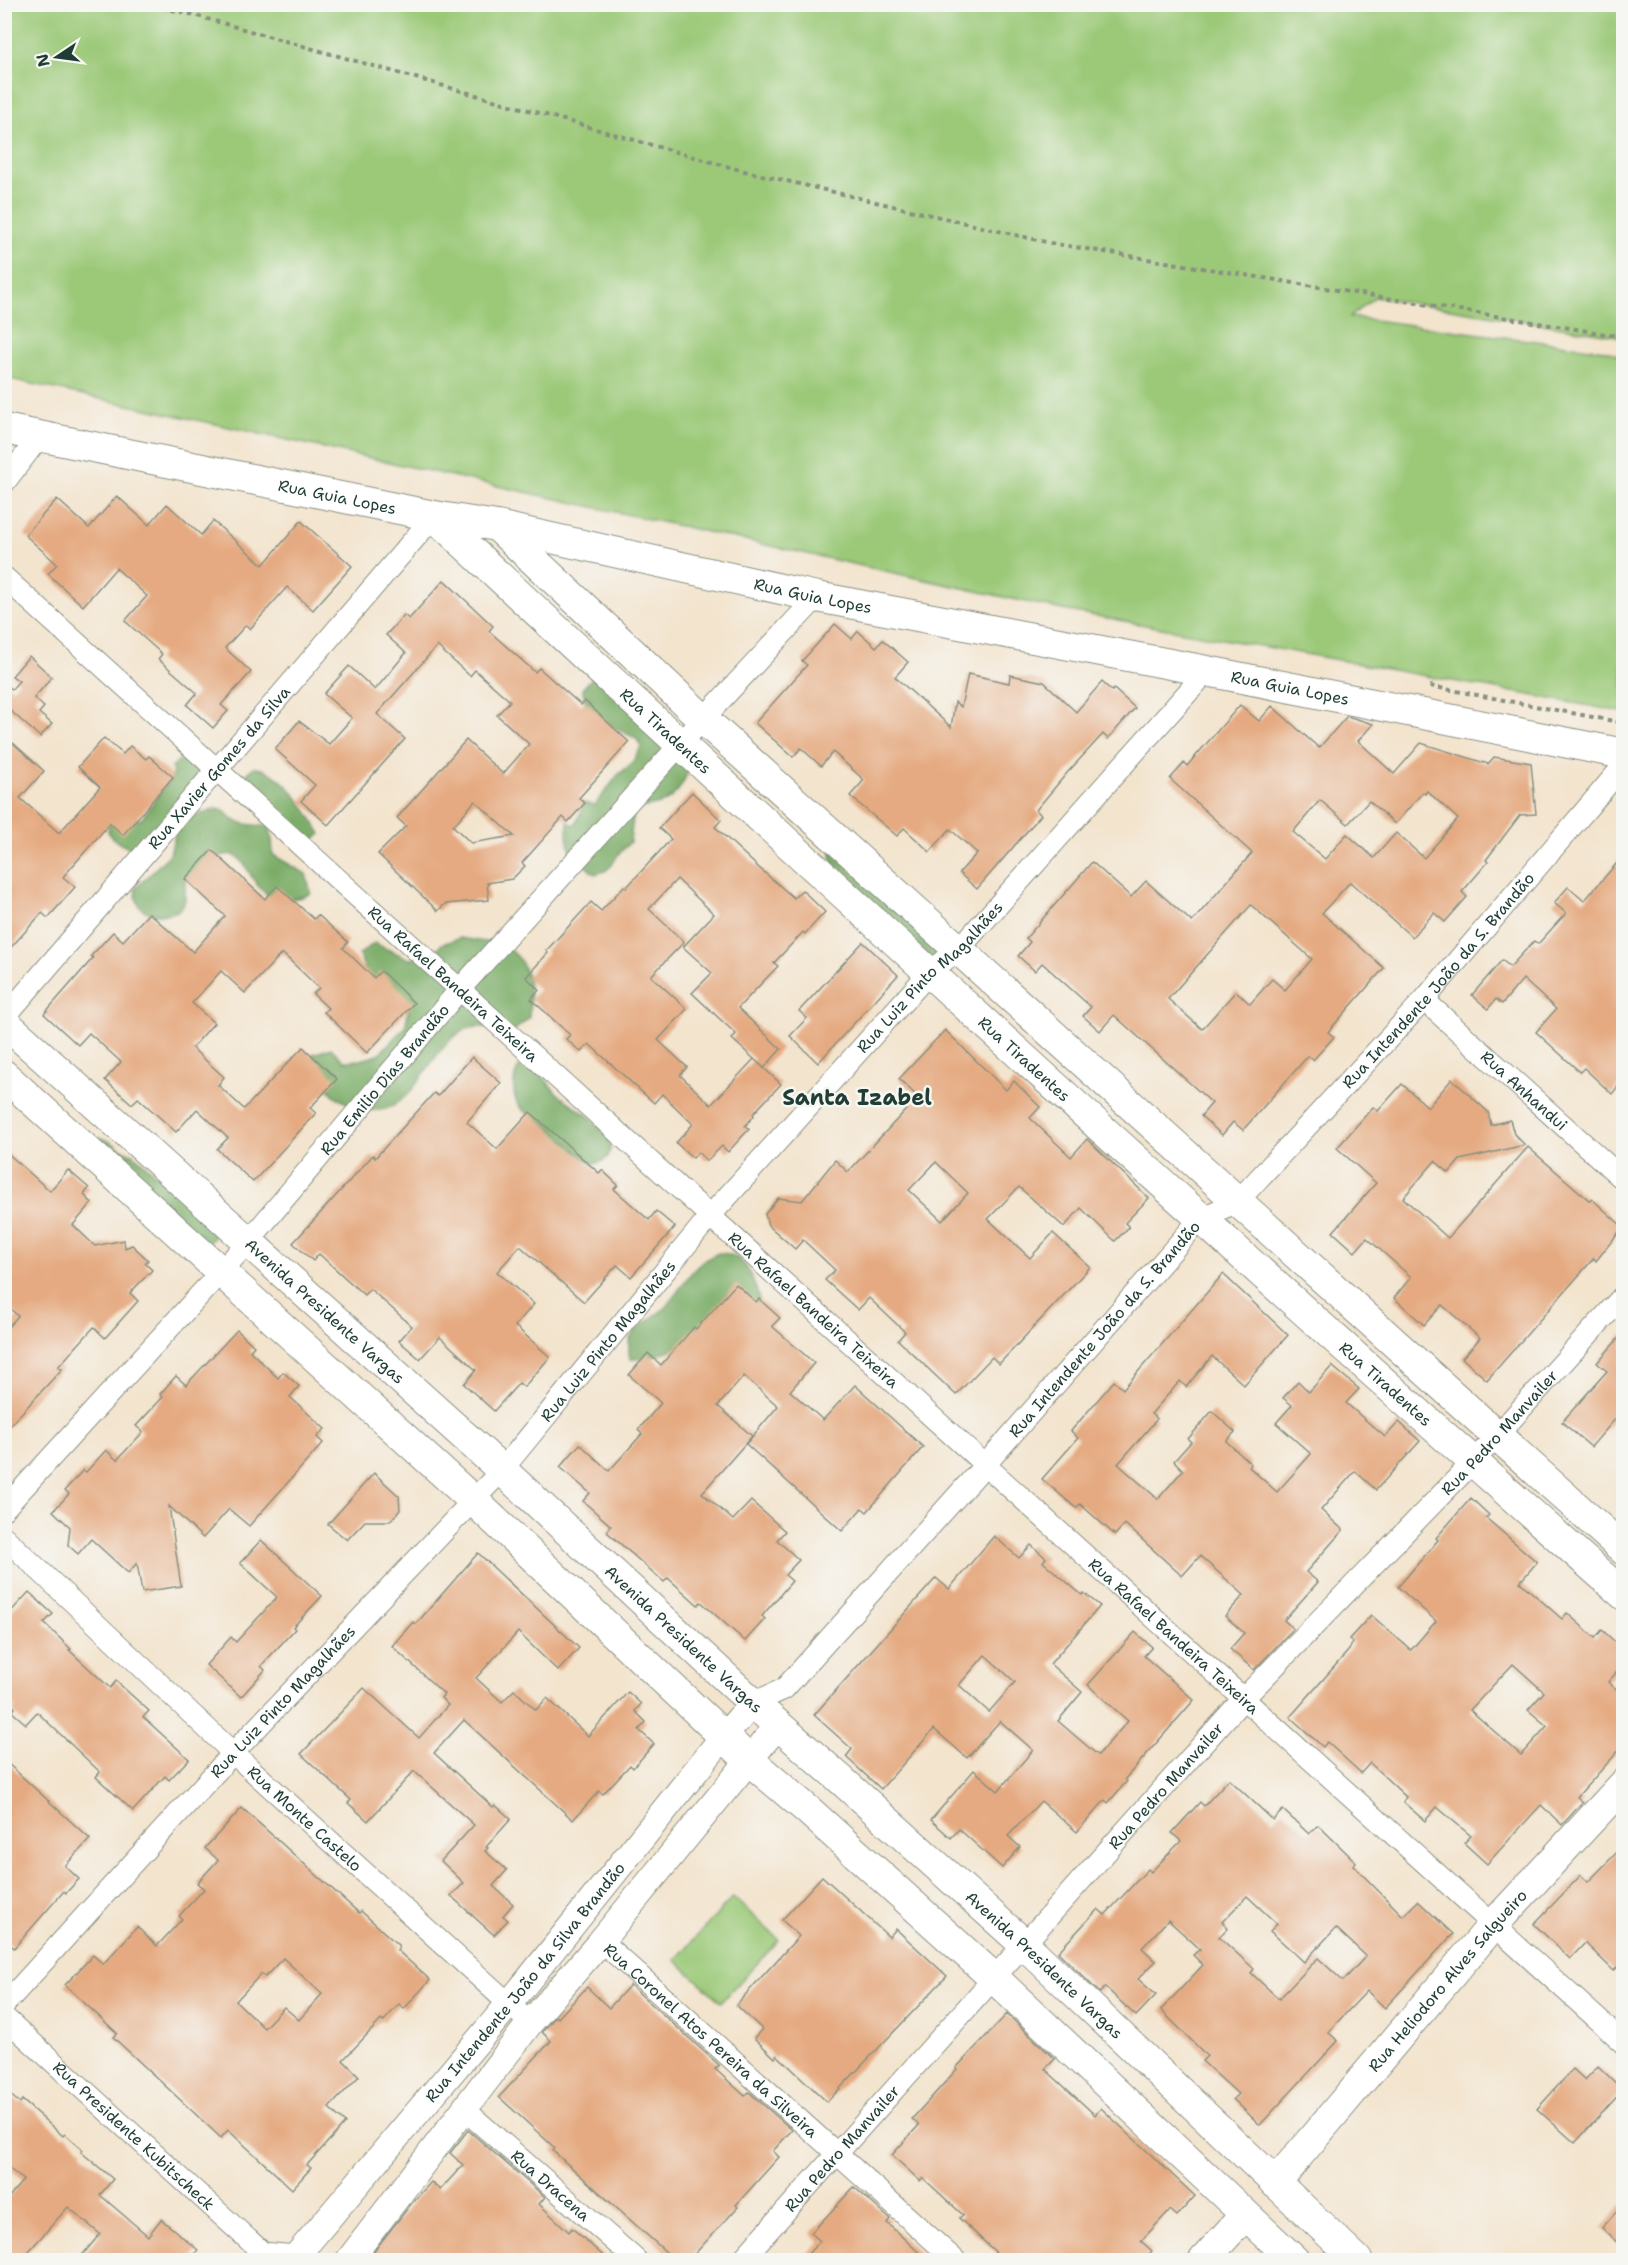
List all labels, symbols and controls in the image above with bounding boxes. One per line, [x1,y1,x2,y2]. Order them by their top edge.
north arrow [27,27,87,87]
text: N [31,52,55,69]
street label: Rua Guia Lopes [276,475,398,519]
street label: Rua Guia Lopes [752,573,874,618]
street label: Rua Guia Lopes [1229,666,1351,710]
street label: Rua Xavier Gomes da Silva [143,682,295,854]
street label: Rua Tiradentes [615,684,716,779]
street label: Rua Intendente João da S. Brandão [1338,868,1539,1093]
street label: Rua Luiz Pinto Magalhães [852,897,1008,1057]
street label: Rua Rafael Bandeira Teixeira [363,901,543,1067]
street label: Rua Emilio Dias Brandão [315,1000,454,1159]
street label: Rua Tiradentes [974,1012,1075,1106]
street label: Rua Anhandui [1476,1046,1572,1135]
district label: Santa Izabel [782,1083,932,1112]
street label: Rua Intendente João da S. Brandão [1004,1216,1205,1442]
street label: Rua Rafael Bandeira Teixeira [724,1227,903,1393]
street label: Avenida Presidente Vargas [241,1234,409,1389]
street label: Rua Luiz Pinto Magalhães [536,1256,681,1426]
street label: Rua Tiradentes [1335,1337,1436,1431]
street label: Rua Pedro Manvailer [1437,1365,1562,1500]
street label: Rua Rafael Bandeira Teixeira [1084,1554,1263,1719]
street label: Avenida Presidente Vargas [600,1561,767,1718]
street label: Rua Luiz Pinto Magalhães [206,1621,360,1782]
street label: Rua Pedro Manvailer [1104,1718,1228,1854]
street label: Rua Monte Castelo [243,1761,366,1876]
street label: Rua Intendente João da Silva Brandão [421,1858,630,2107]
street label: Rua Heliodoro Alves Salgueiro [1364,1885,1532,2076]
street label: Avenida Presidente Vargas [961,1886,1127,2044]
street label: Rua Coronel Atos Pereira da Silveira [599,1939,822,2142]
street label: Rua Presidente Kubitscheck [48,2057,219,2215]
street label: Rua Pedro Manvailer [780,2081,904,2216]
street label: Rua Dracena [506,2145,594,2226]

